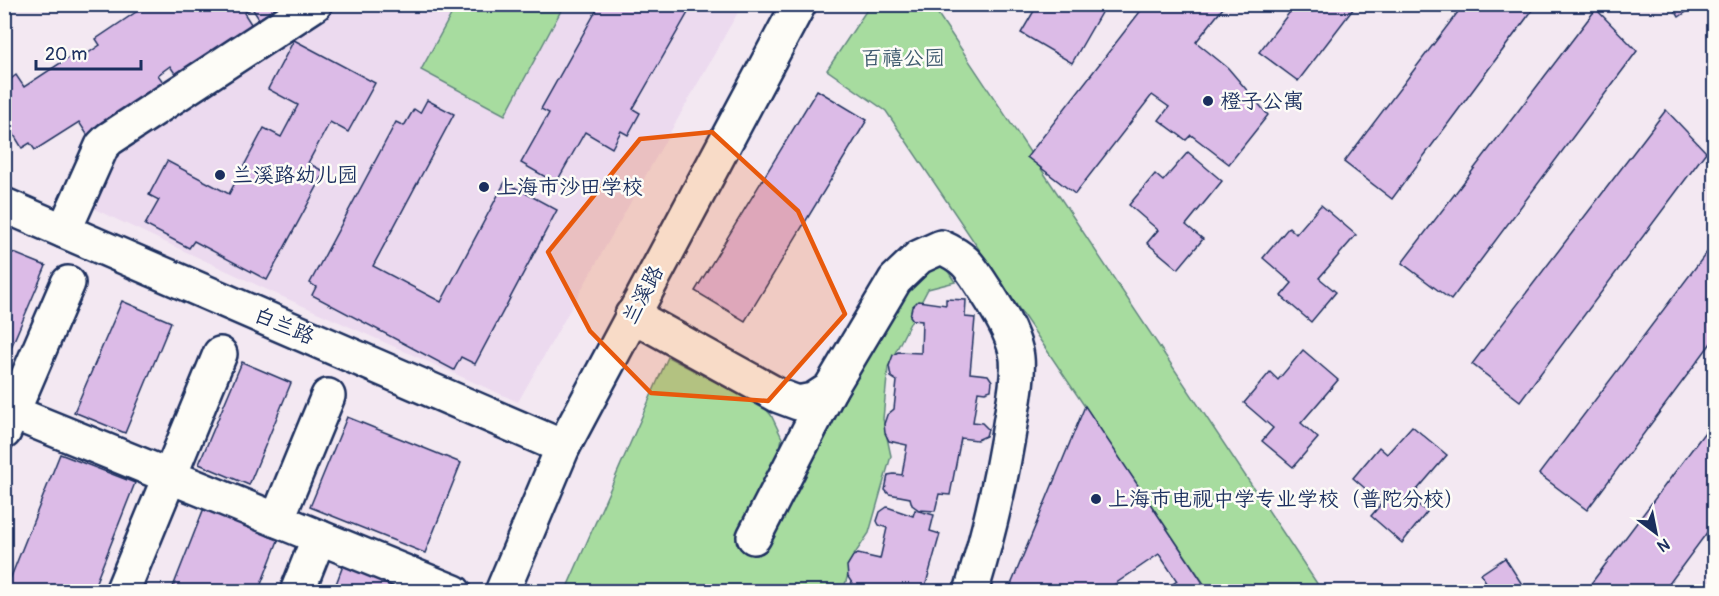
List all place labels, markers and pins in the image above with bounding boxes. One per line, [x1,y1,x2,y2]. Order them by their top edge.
place label: 橙子公寓 [1220,88,1304,115]
marker: 橙子公寓 [1201,94,1215,108]
place label: 兰溪路幼儿园 [232,162,358,189]
marker: 兰溪路幼儿园 [213,168,227,182]
place label: 上海市沙田学校 [496,174,643,201]
marker: 上海市沙田学校 [477,180,491,194]
place label: 上海市电视中学专业学校（普陀分校） [1108,486,1465,513]
marker: 上海市电视中学专业学校（普陀分校） [1089,492,1103,506]

